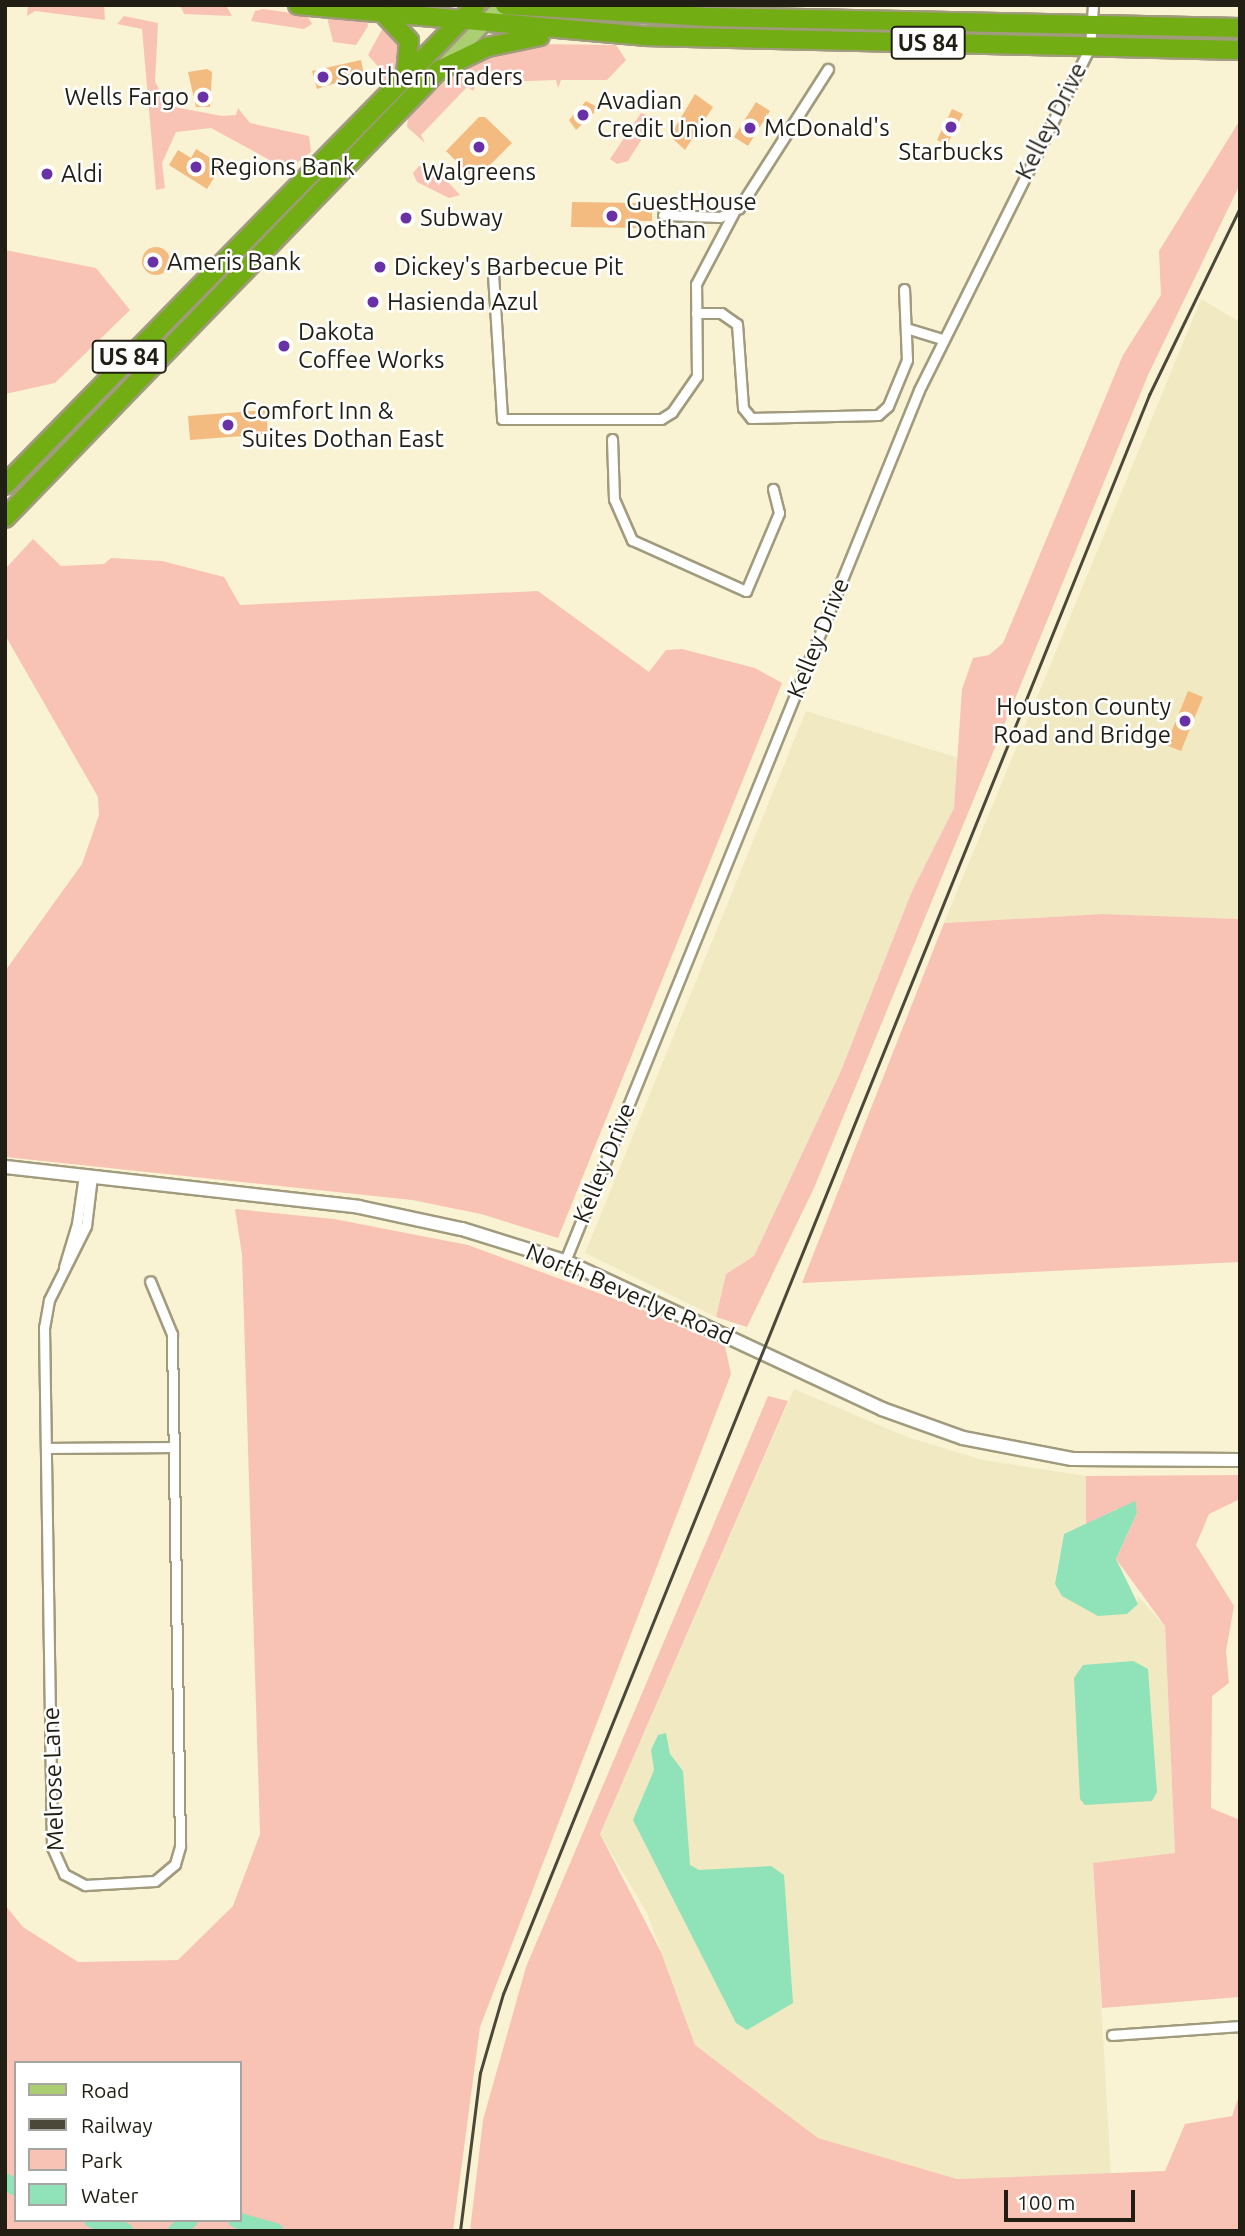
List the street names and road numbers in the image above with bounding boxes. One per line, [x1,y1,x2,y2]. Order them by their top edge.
road number: US 84 [890,24,967,62]
street label: Kelley Drive [1009,58,1093,184]
road number: US 84 [90,338,168,376]
street label: Kelley Drive [781,574,855,702]
street label: Kelley Drive [567,1099,641,1227]
street label: North Beverlye Road [522,1237,738,1351]
street label: Melrose Lane [36,1706,70,1852]

